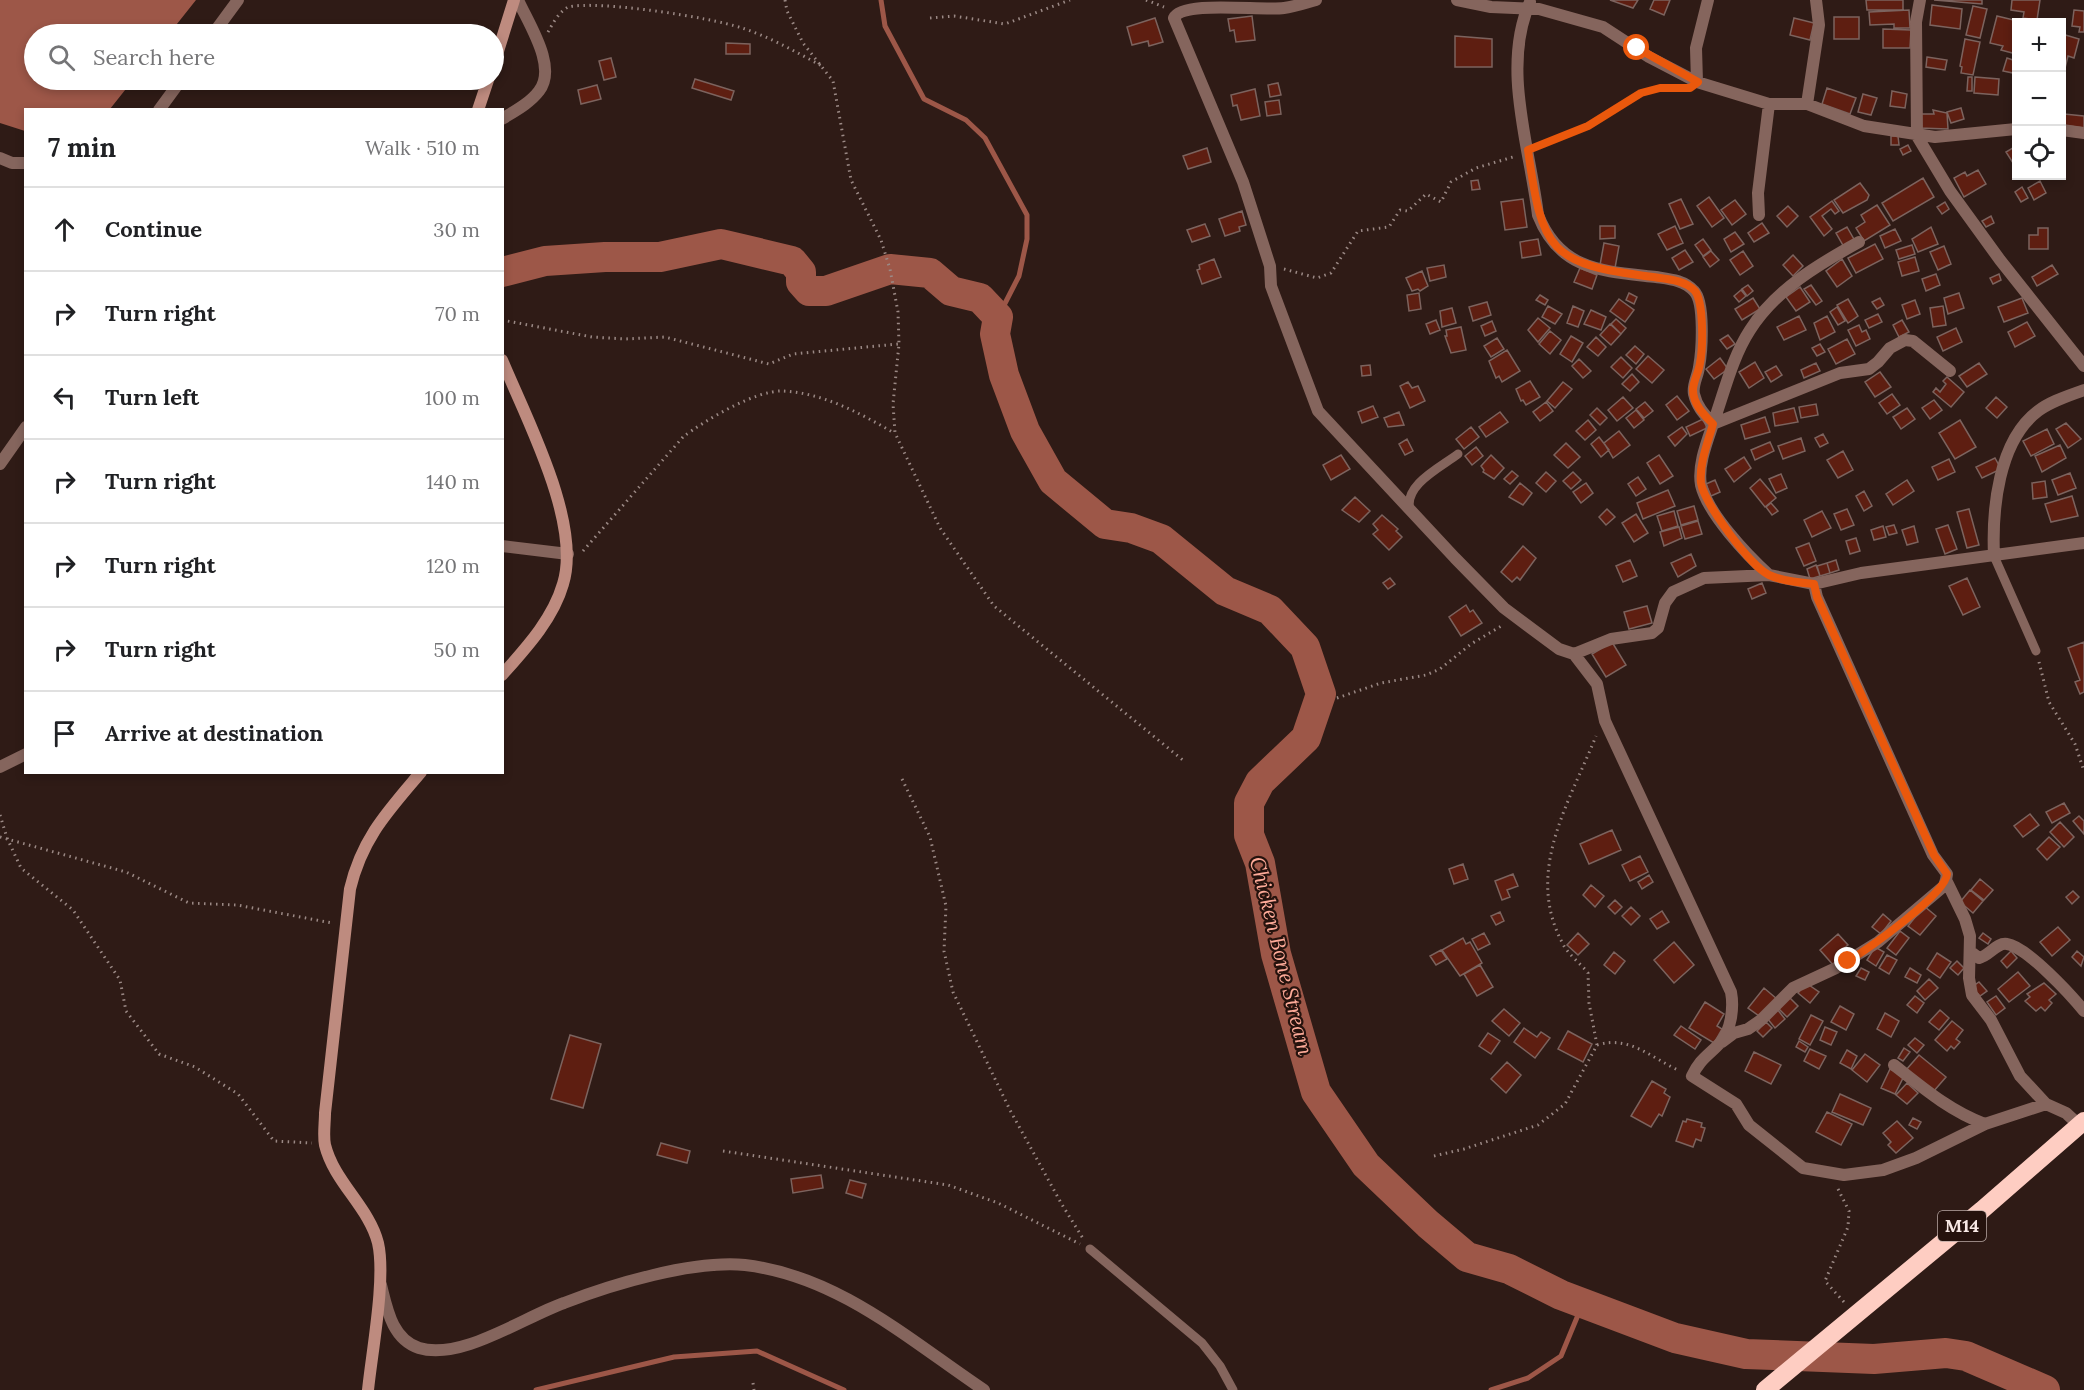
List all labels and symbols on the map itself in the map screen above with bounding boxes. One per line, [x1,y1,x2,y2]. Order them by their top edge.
route start [1623,34,1649,60]
water label: Chicken Bone Stream [1244,854,1319,1059]
route end [1834,947,1860,973]
road number: M14 [1938,1211,1986,1241]

